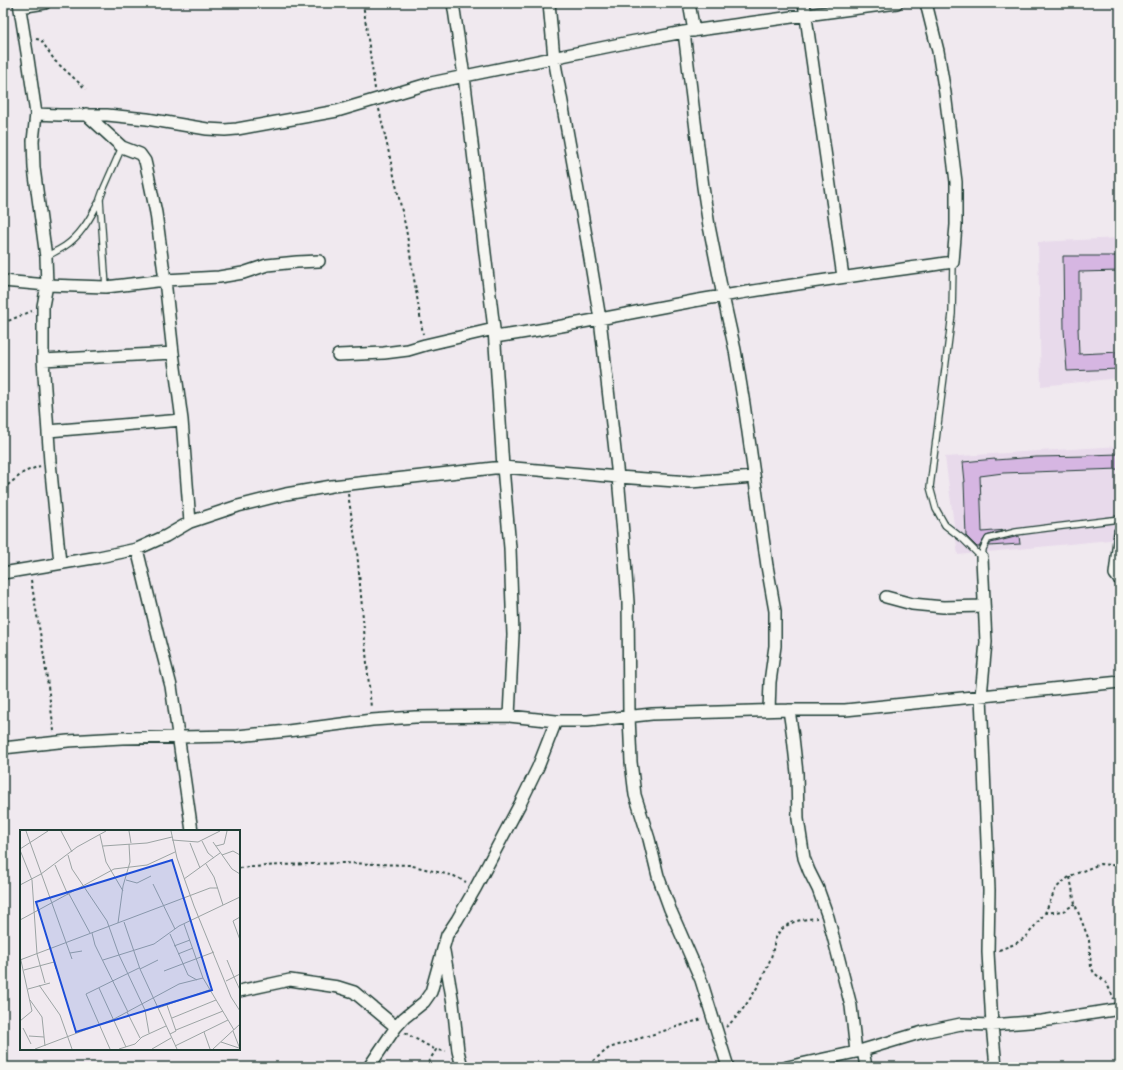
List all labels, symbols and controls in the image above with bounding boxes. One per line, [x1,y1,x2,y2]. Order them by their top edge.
inset map [20,830,240,1050]

